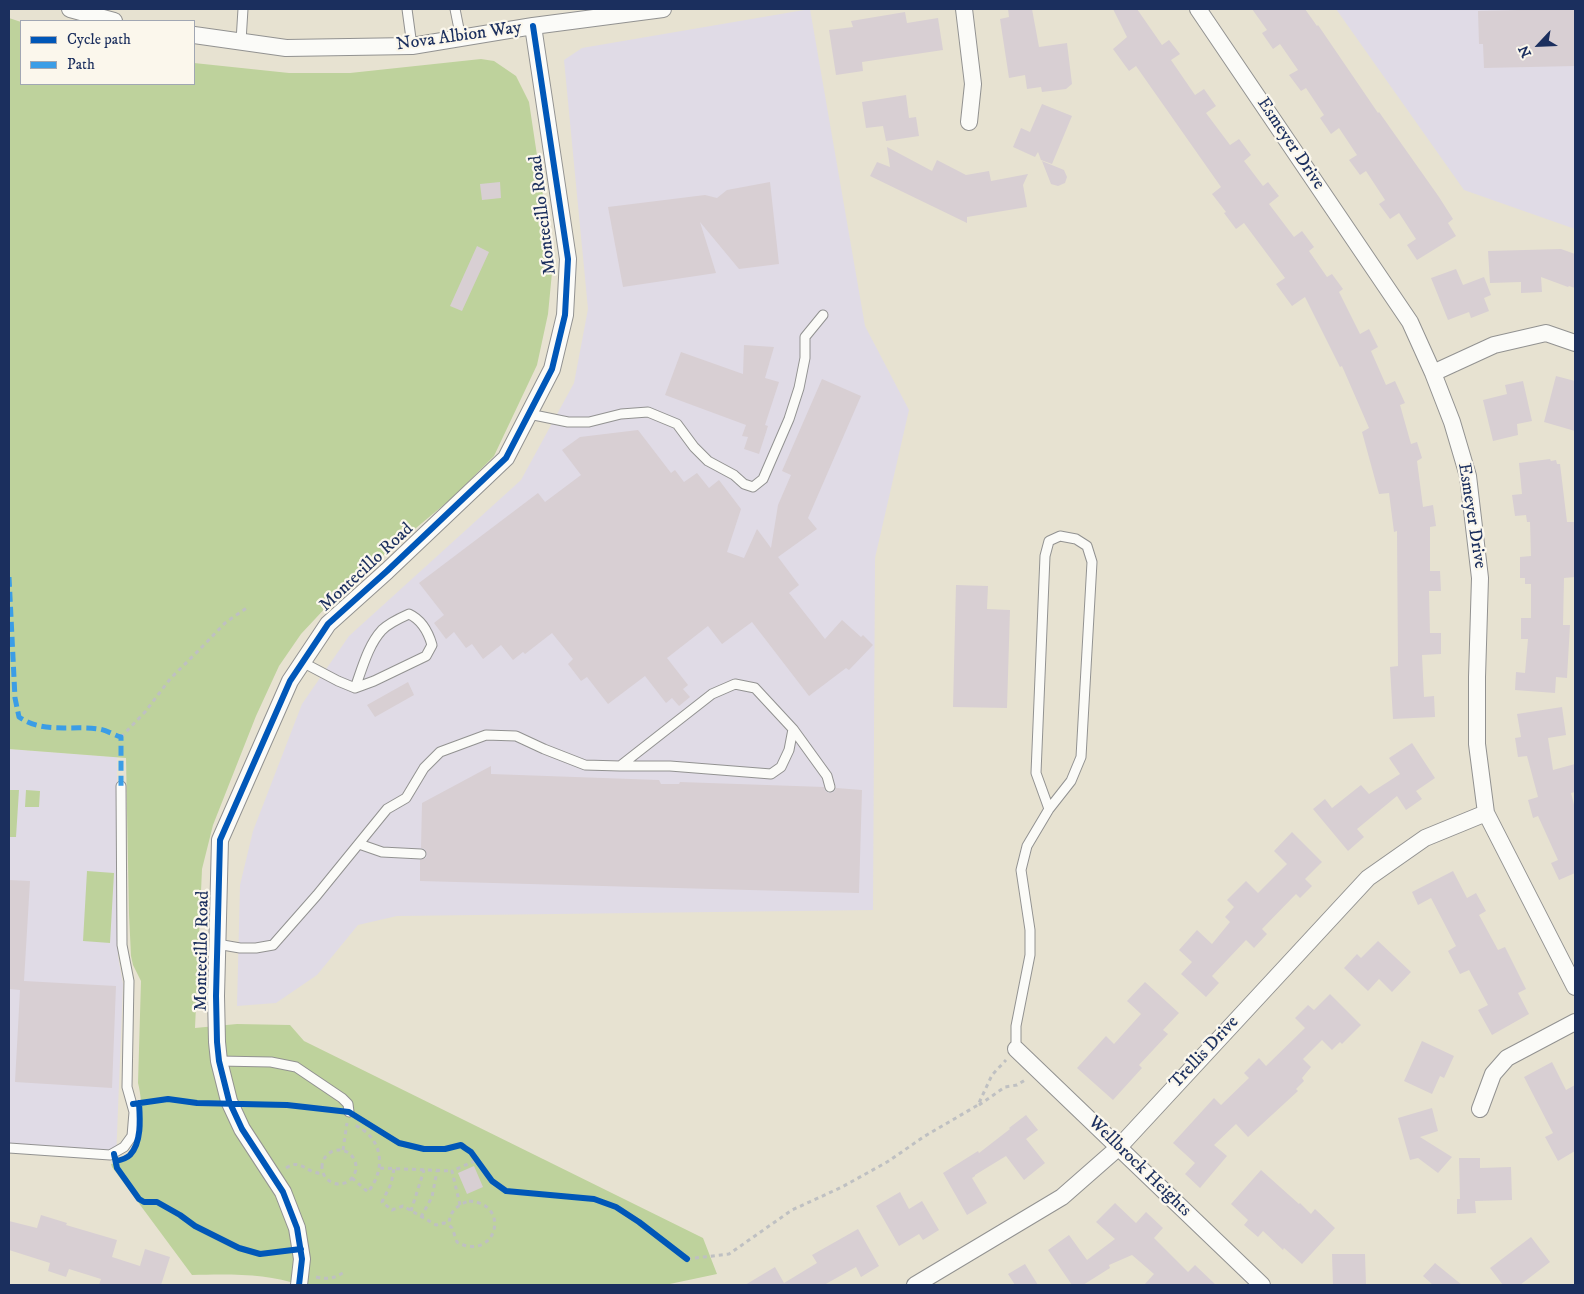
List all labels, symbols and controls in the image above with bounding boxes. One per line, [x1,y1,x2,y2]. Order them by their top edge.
street label: Nova Albion Way [395,18,523,56]
legend [20,20,195,85]
north arrow [1514,20,1564,70]
text: Cycle path [67,30,131,49]
text: N [1515,42,1536,60]
text: Path [67,55,95,74]
street label: Esmeyer Drive [1251,94,1329,194]
street label: Montecillo Road [526,154,562,276]
street label: Esmeyer Drive [1452,462,1490,570]
street label: Montecillo Road [316,519,418,617]
street label: Montecillo Road [191,891,215,1011]
street label: Trellis Drive [1166,1012,1244,1094]
street label: Wellbrock Heights [1083,1112,1195,1222]

